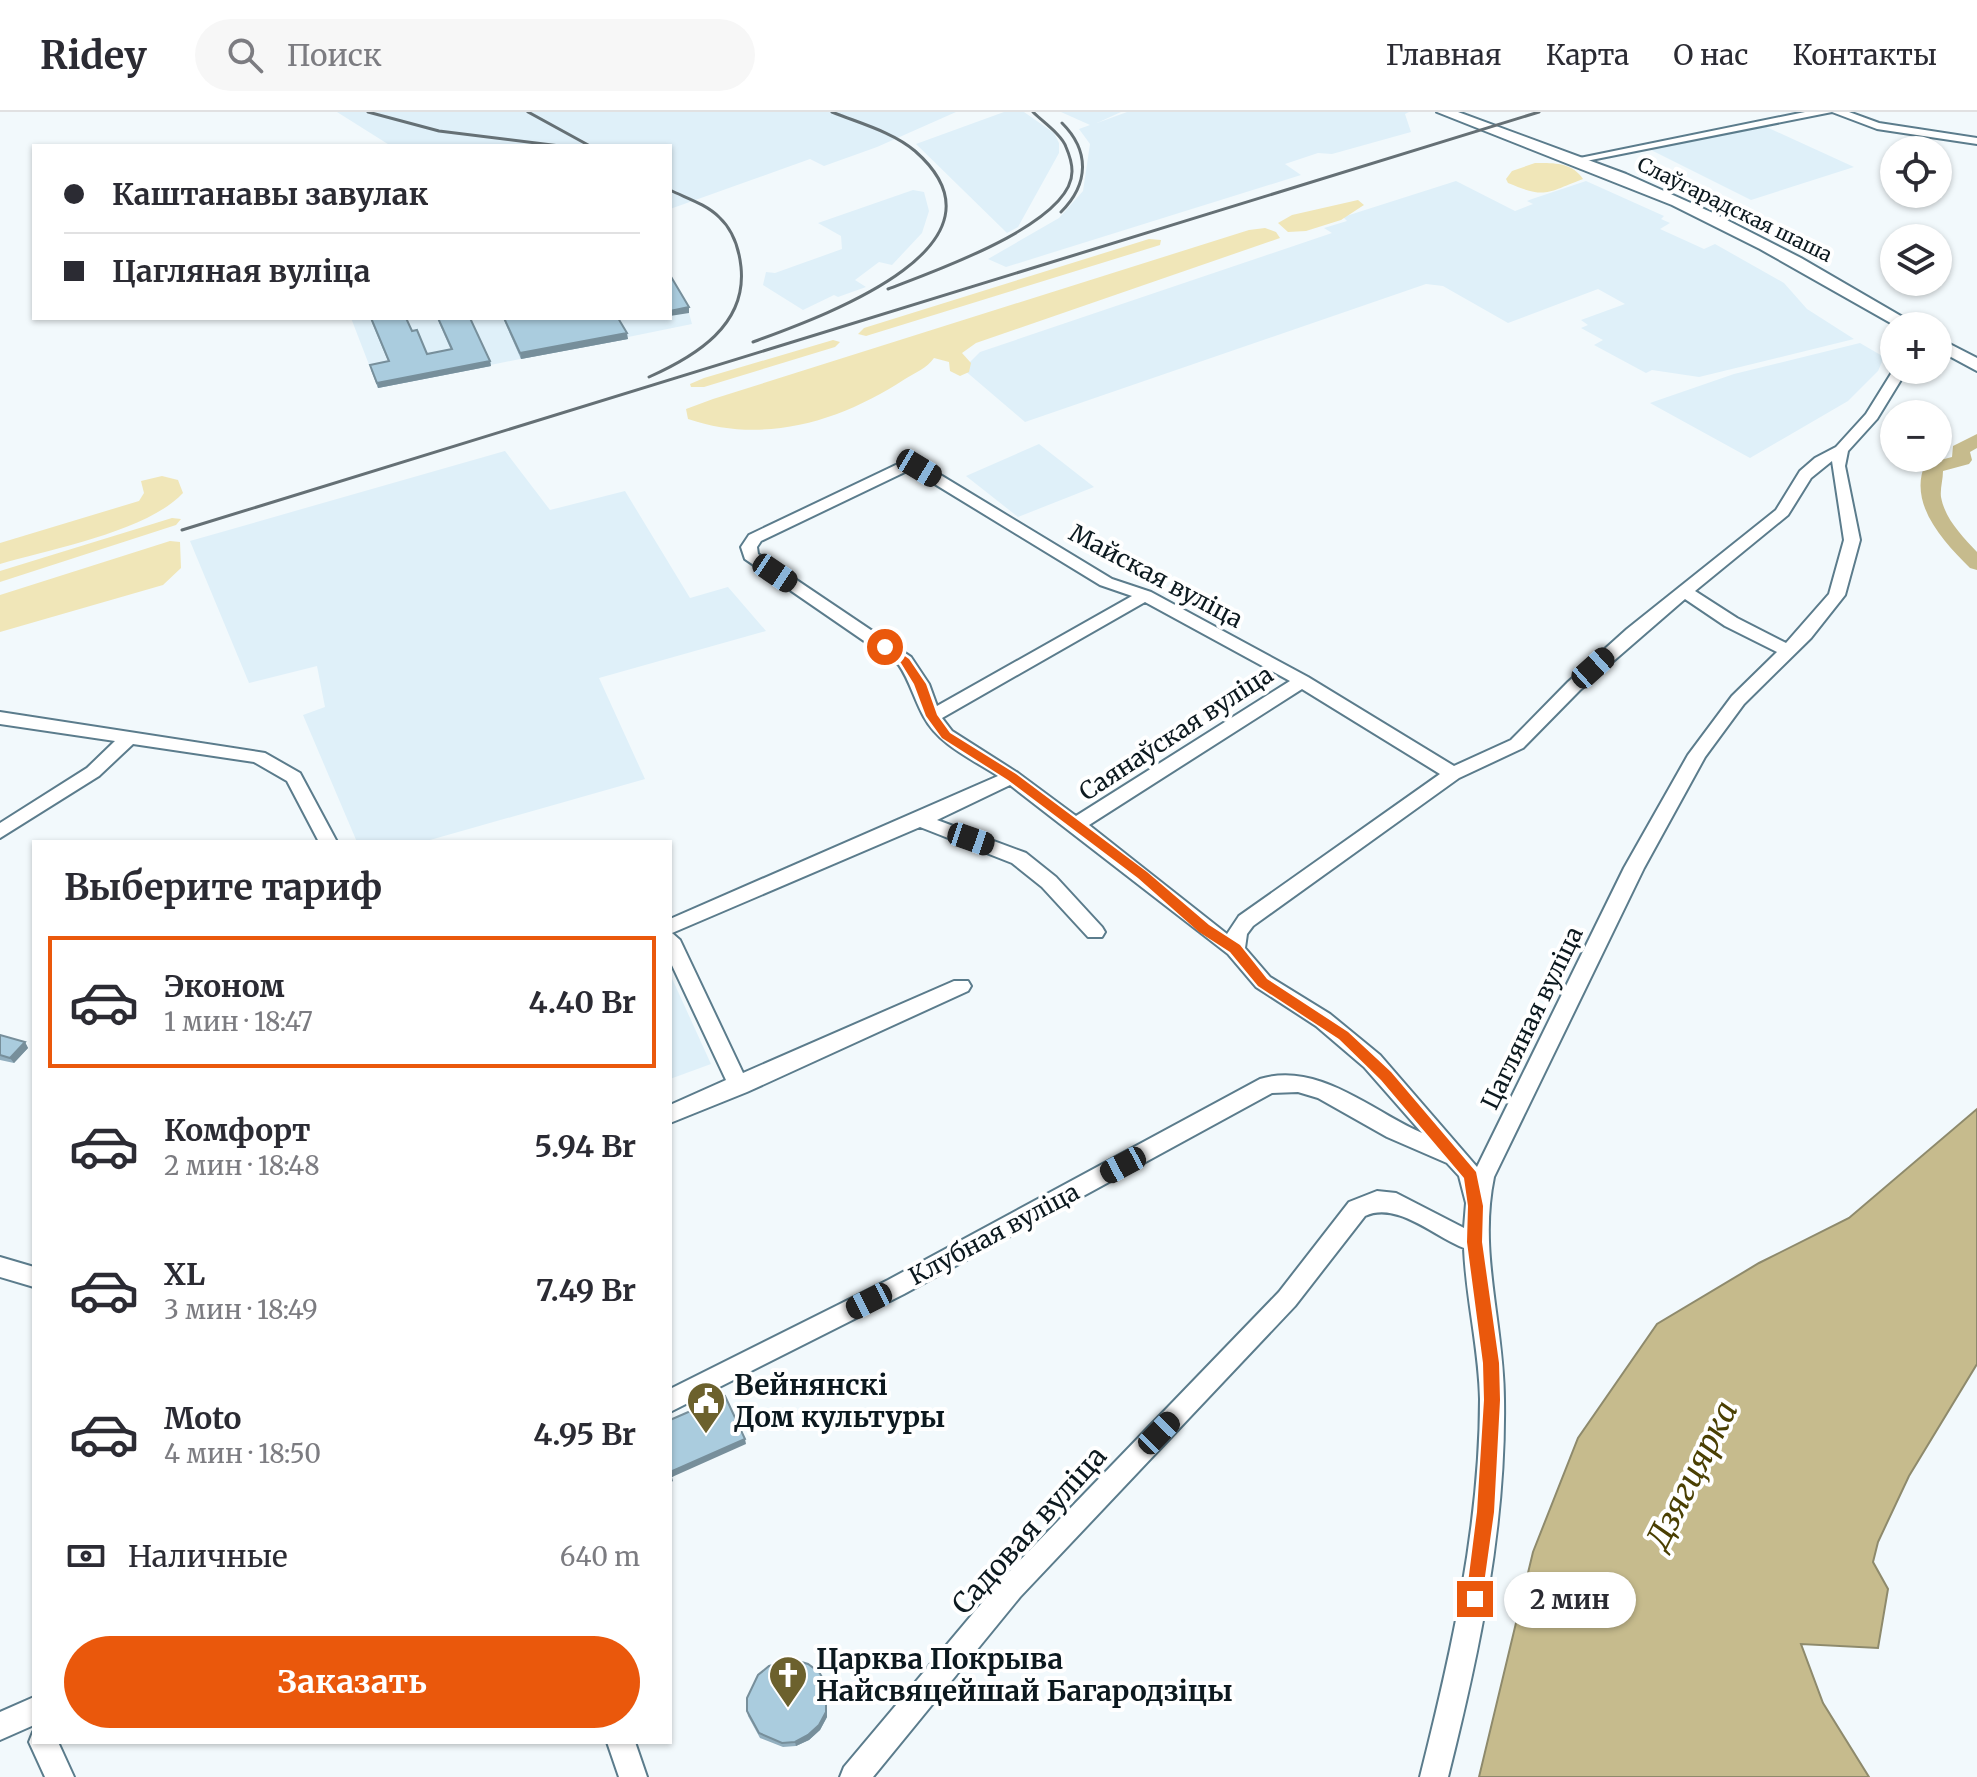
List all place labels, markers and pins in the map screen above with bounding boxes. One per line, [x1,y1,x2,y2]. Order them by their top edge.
place label: Вейнянскі Дом культуры [734,1367,945,1435]
public building icon: Вейнянскі Дом культуры [685,1380,727,1435]
place label: Царква Покрыва Найсвяцейшай Багародзіцы [816,1641,1233,1709]
church icon: Царква Покрыва Найсвяцейшай Багародзіцы [767,1654,809,1709]

